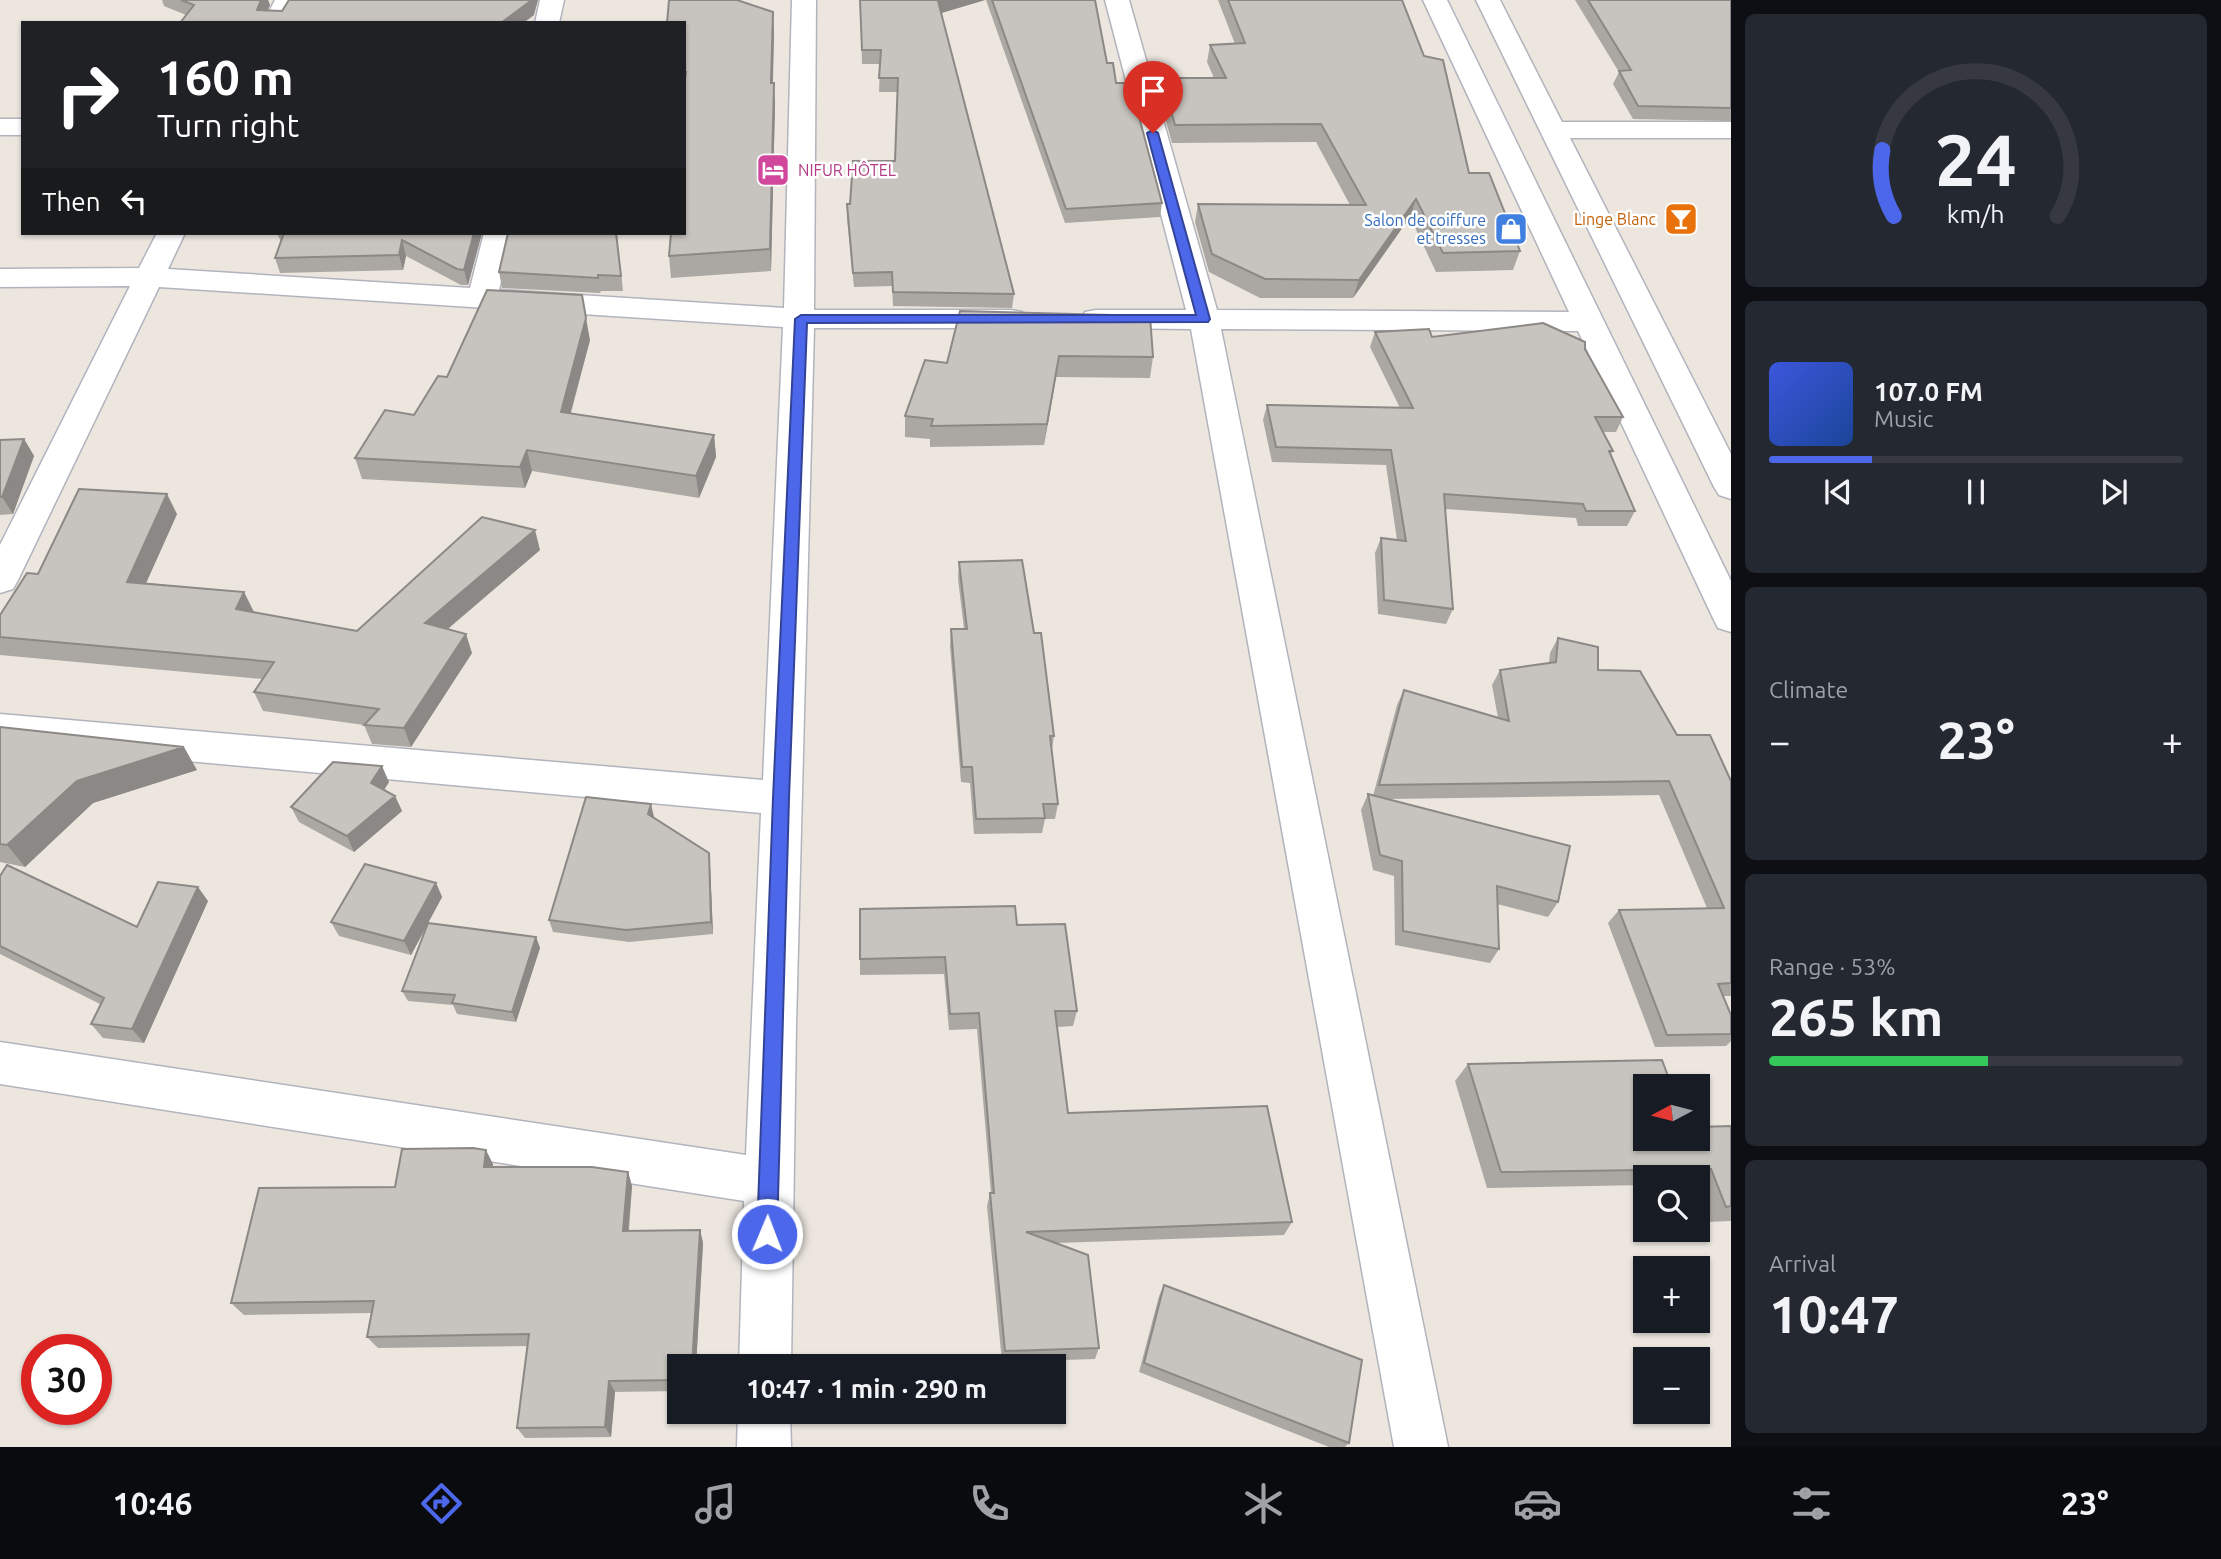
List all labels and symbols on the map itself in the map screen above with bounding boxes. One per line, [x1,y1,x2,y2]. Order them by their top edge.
pin [1123,61,1183,133]
hotel icon: NIFUR HÔTEL [754,151,792,189]
place label: NIFUR HÔTEL [798,160,896,179]
bar icon: Linge Blanc [1662,200,1700,238]
shop icon: Salon de coiffure et tresses [1492,210,1530,248]
place label: Linge Blanc [1574,210,1657,228]
place label: Salon de coiffure et tresses [1364,211,1486,247]
north arrow [1633,1074,1710,1152]
position arrow [730,1197,804,1271]
speed limit sign: 30 [21,1334,112,1425]

